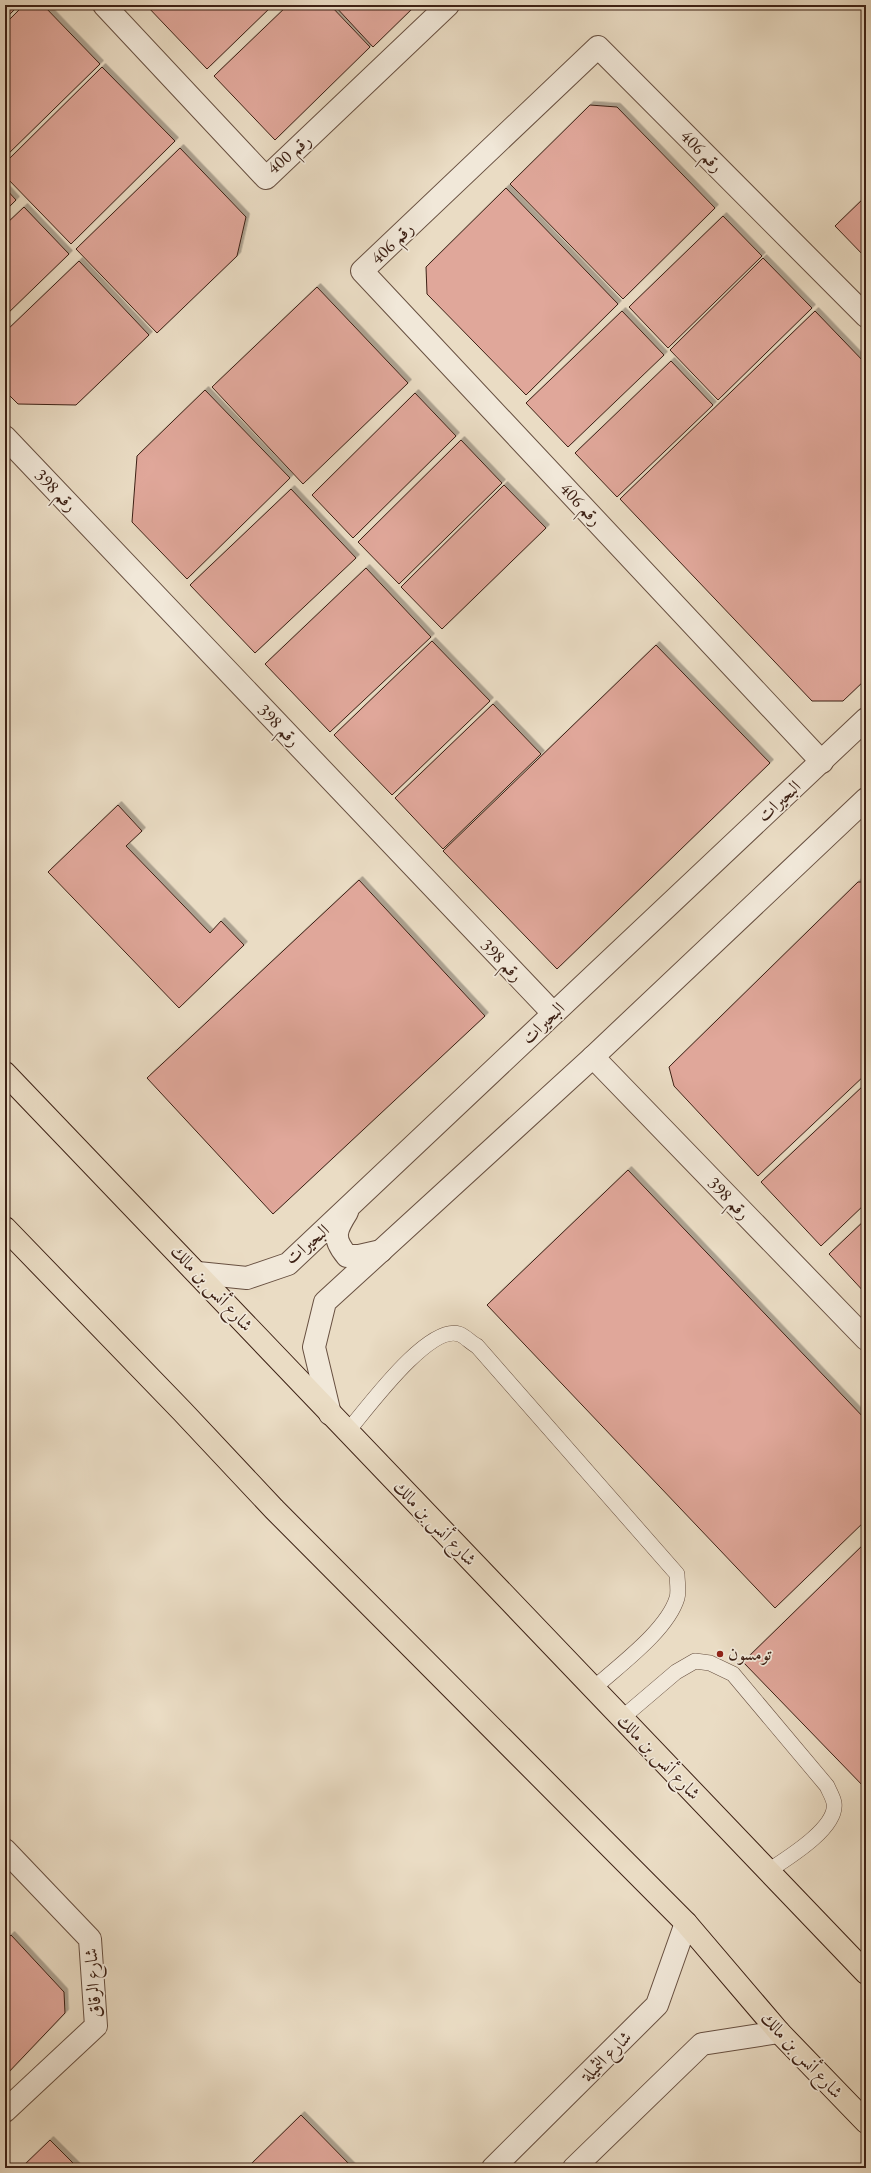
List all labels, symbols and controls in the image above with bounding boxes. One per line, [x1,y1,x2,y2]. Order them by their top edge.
street label: رقم 406 [672,124,729,181]
street label: رقم 400 [262,128,320,184]
street label: رقم 406 [365,217,422,273]
street label: رقم 398 [26,463,82,520]
street label: رقم 406 [551,477,607,534]
street label: رقم 398 [249,698,305,755]
street label: البحيرات [752,775,805,827]
street label: رقم 398 [472,933,528,990]
street label: البحيرات [516,996,569,1049]
street label: رقم 398 [699,1171,755,1228]
street label: البحيرات [280,1218,334,1269]
street label: شارع أنس بن مالك [163,1239,259,1339]
street label: شارع أنس بن مالك [386,1474,483,1573]
place label: تومسون [728,1642,772,1665]
marker: تومسون [715,1649,725,1659]
street label: شارع أنس بن مالك [610,1708,707,1807]
street label: شارع الرقاق [79,1947,110,2019]
street label: شارع أنس بن مالك [753,2006,849,2106]
street label: شارع الثميلة [575,2025,639,2090]

